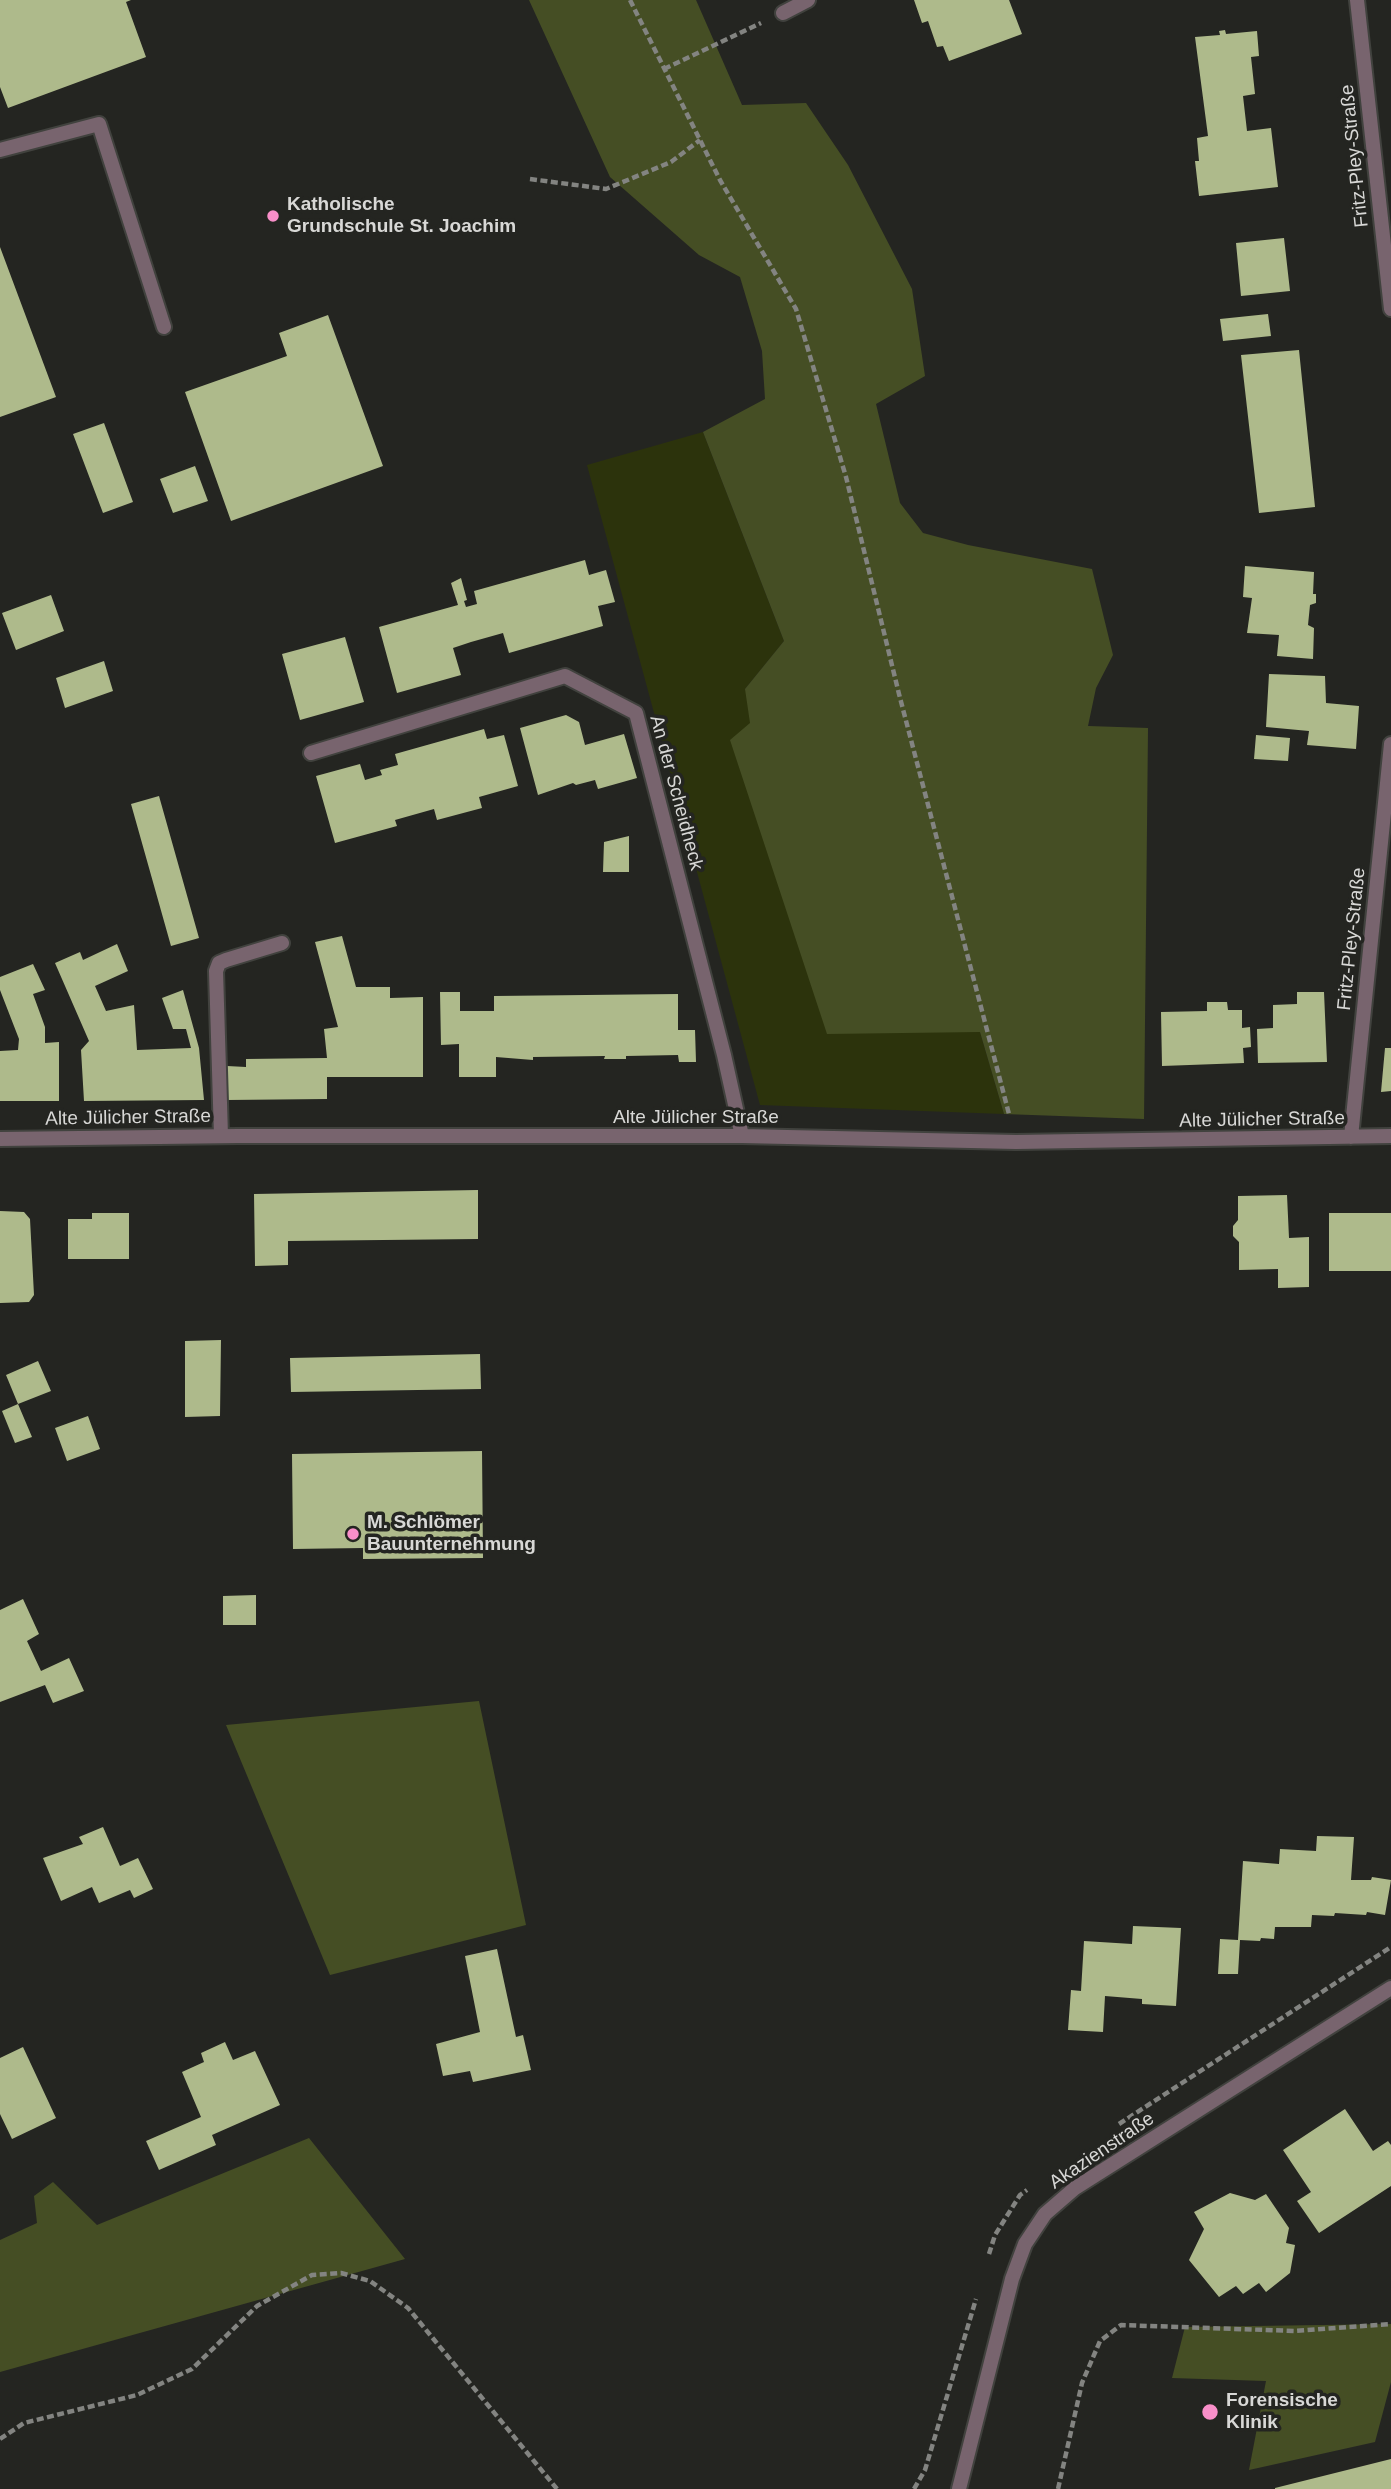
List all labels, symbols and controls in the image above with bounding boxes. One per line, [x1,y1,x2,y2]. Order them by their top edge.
street label: Fritz-Pley-Straße [1336,83,1374,229]
place label: Katholische Grundschule St. Joachim [287,194,516,238]
marker: Katholische Grundschule St. Joachim [265,208,281,224]
street label: An der Scheidheck [644,713,708,873]
street label: Fritz-Pley-Straße [1333,866,1371,1012]
street label: Alte Jülicher Straße [45,1105,211,1131]
street label: Alte Jülicher Straße [613,1107,779,1129]
street label: Alte Jülicher Straße [1179,1107,1345,1133]
place label: M. Schlömer Bauunternehmung [367,1512,536,1556]
marker: M. Schlömer Bauunternehmung [345,1526,361,1542]
street label: Akazienstraße [1045,2108,1159,2194]
place label: Forensische Klinik [1226,2390,1338,2434]
marker: Forensische Klinik [1200,2402,1220,2422]

